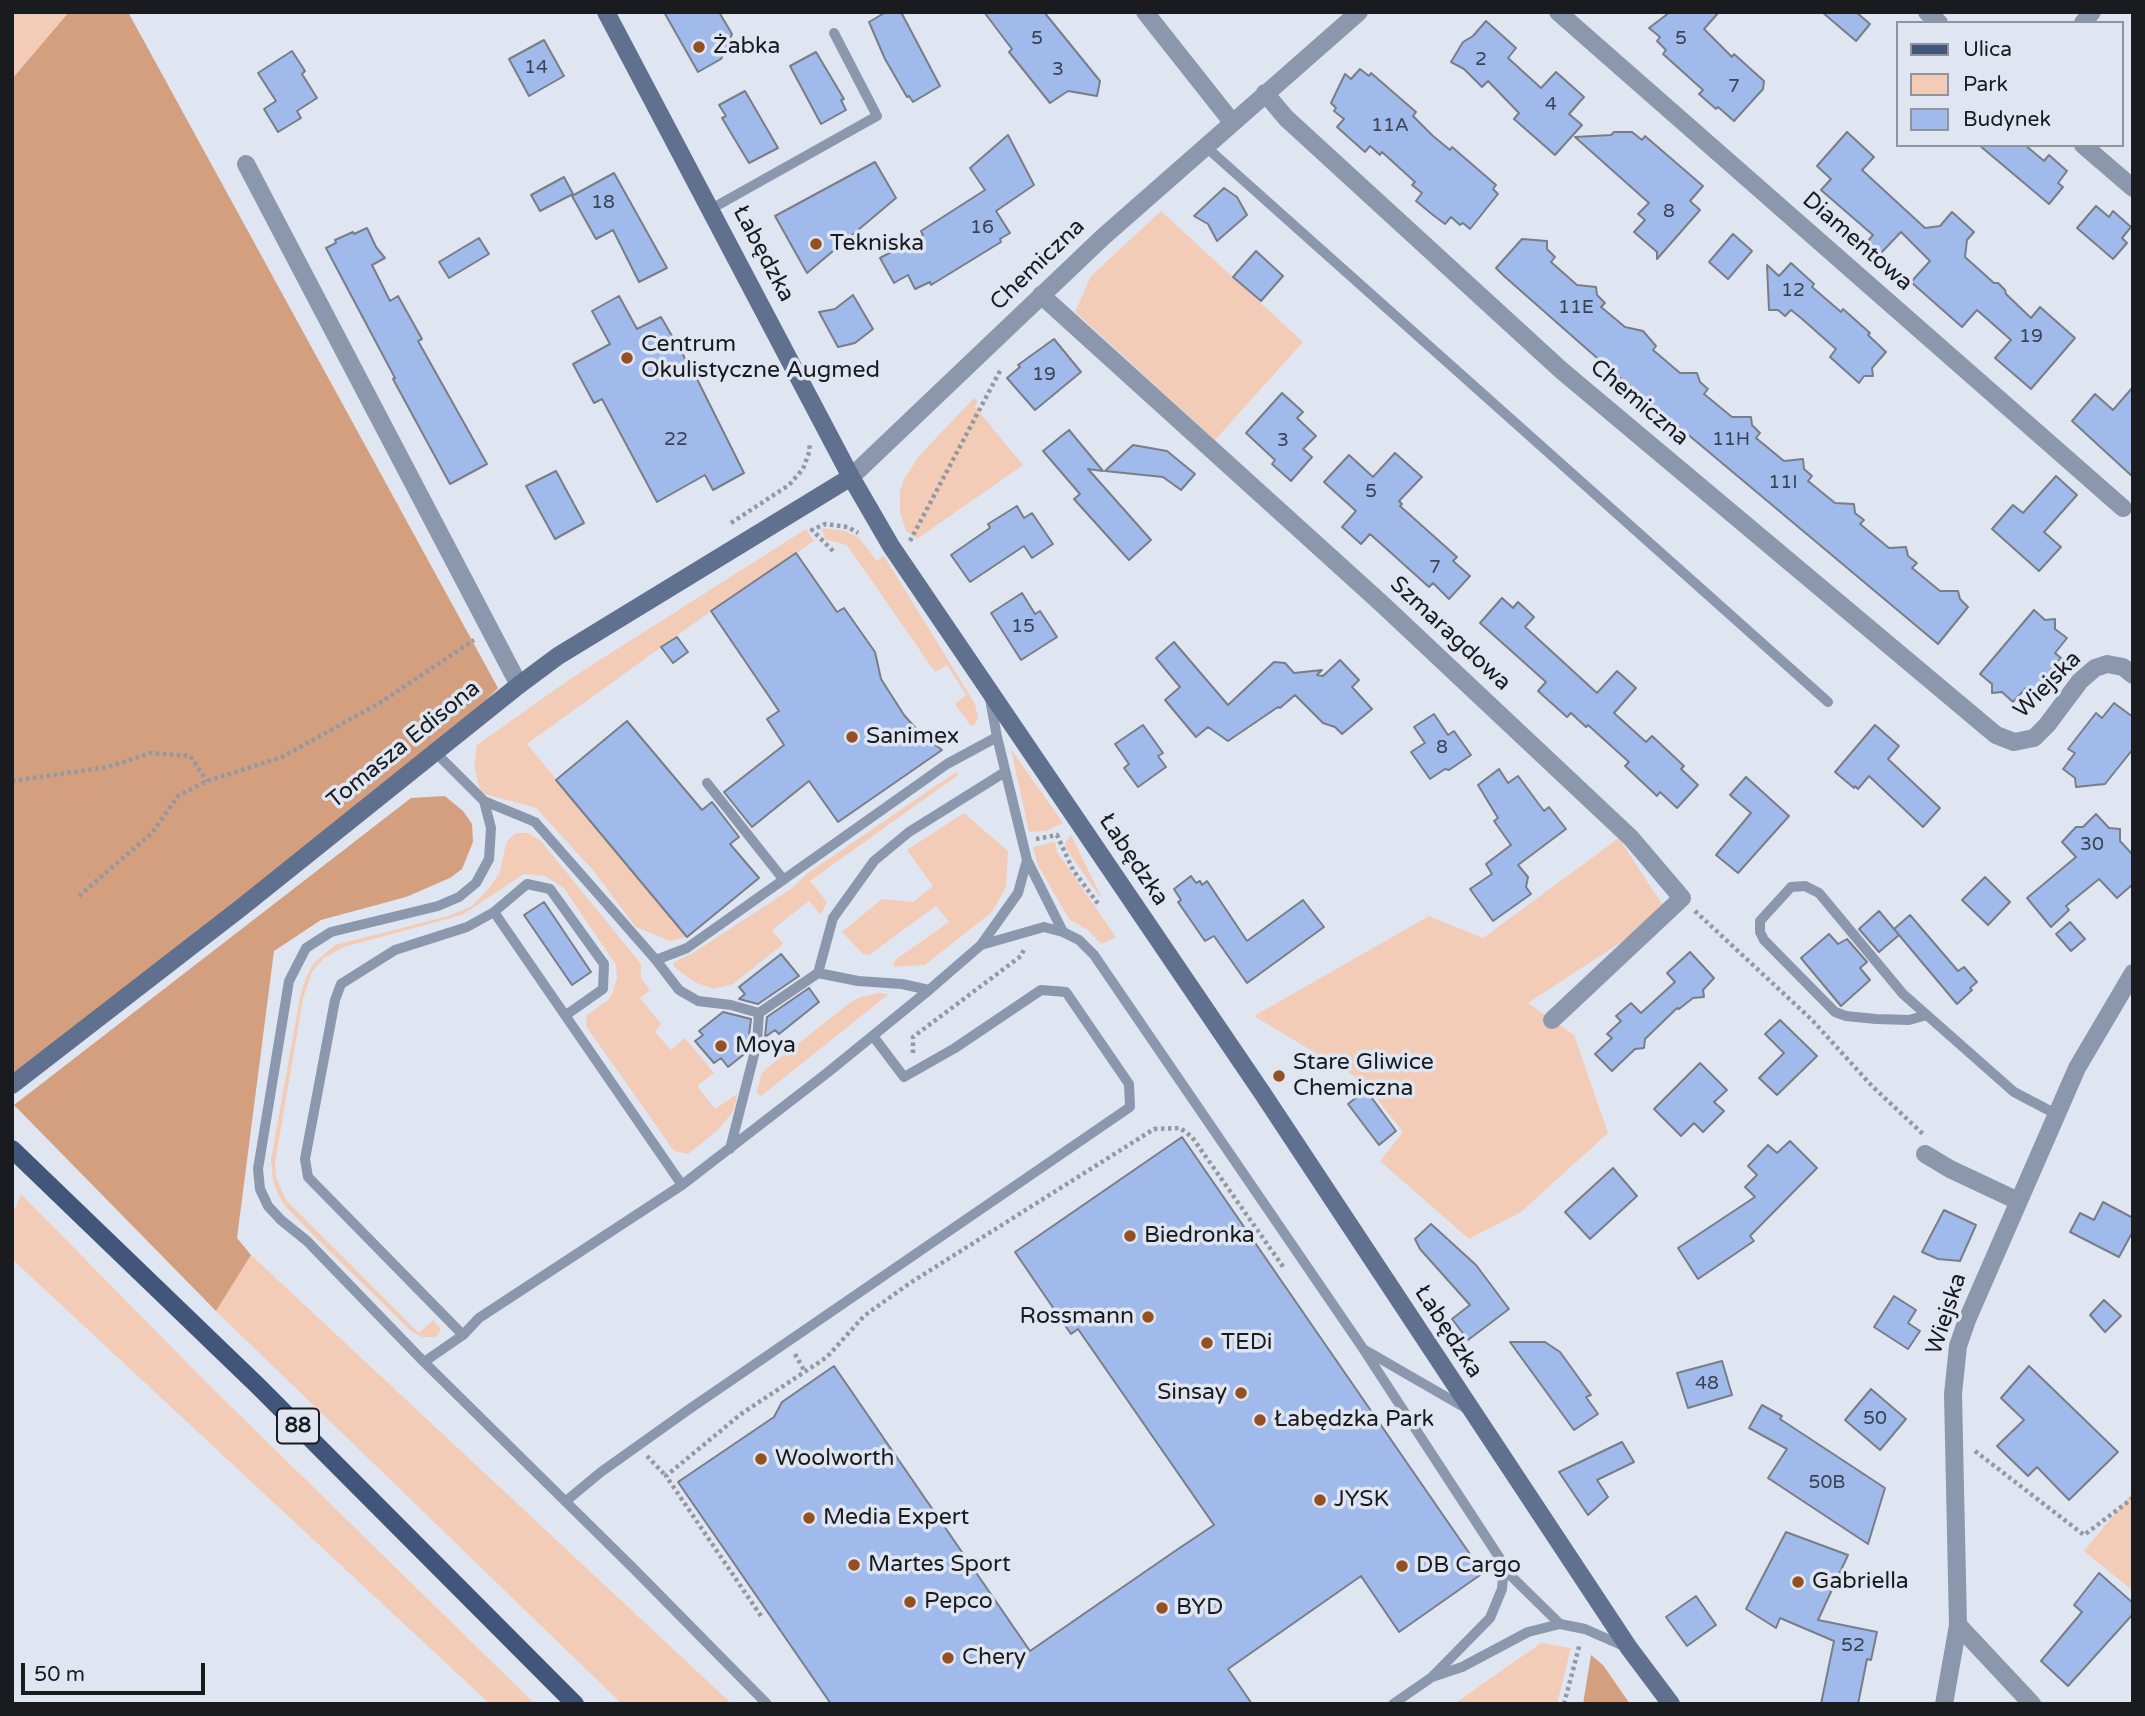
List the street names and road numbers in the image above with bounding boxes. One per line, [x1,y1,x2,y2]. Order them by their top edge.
street label: Diamentowa [1796,187,1918,297]
street label: Łabędzka [726,201,800,307]
street label: Chemiczna [985,213,1091,317]
street label: Chemiczna [1584,354,1694,452]
street label: Szmaragdowa [1384,571,1516,697]
street label: Wiejska [2009,646,2087,724]
street label: Tomasza Edisona [322,675,486,815]
street label: Łabędzka [1092,809,1174,911]
street label: Wiejska [1921,1270,1973,1358]
street label: Łabędzka [1408,1280,1488,1384]
road number: 88 [277,1408,319,1444]

